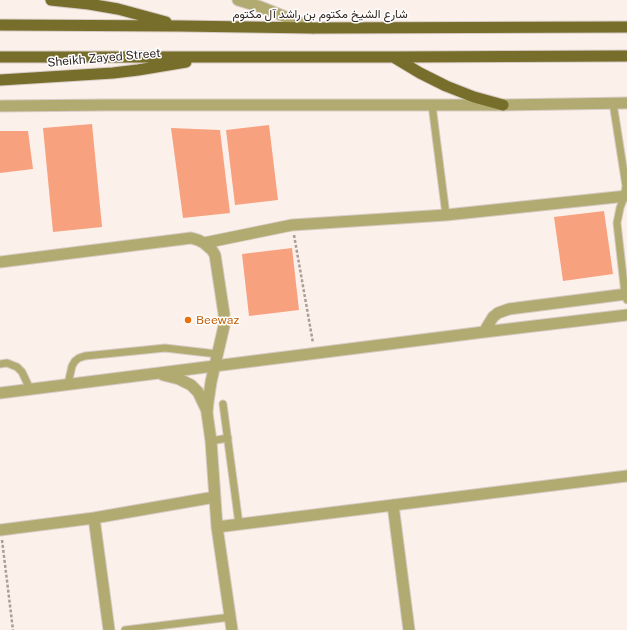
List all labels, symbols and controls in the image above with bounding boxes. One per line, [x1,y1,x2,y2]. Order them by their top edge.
street label: شارع الشيخ مكتوم بن راشد آل مكتوم [232,7,408,21]
street label: Sheikh Zayed Street [47,46,161,70]
place label: Beewaz [196,313,239,327]
marker: Beewaz [183,315,193,325]

